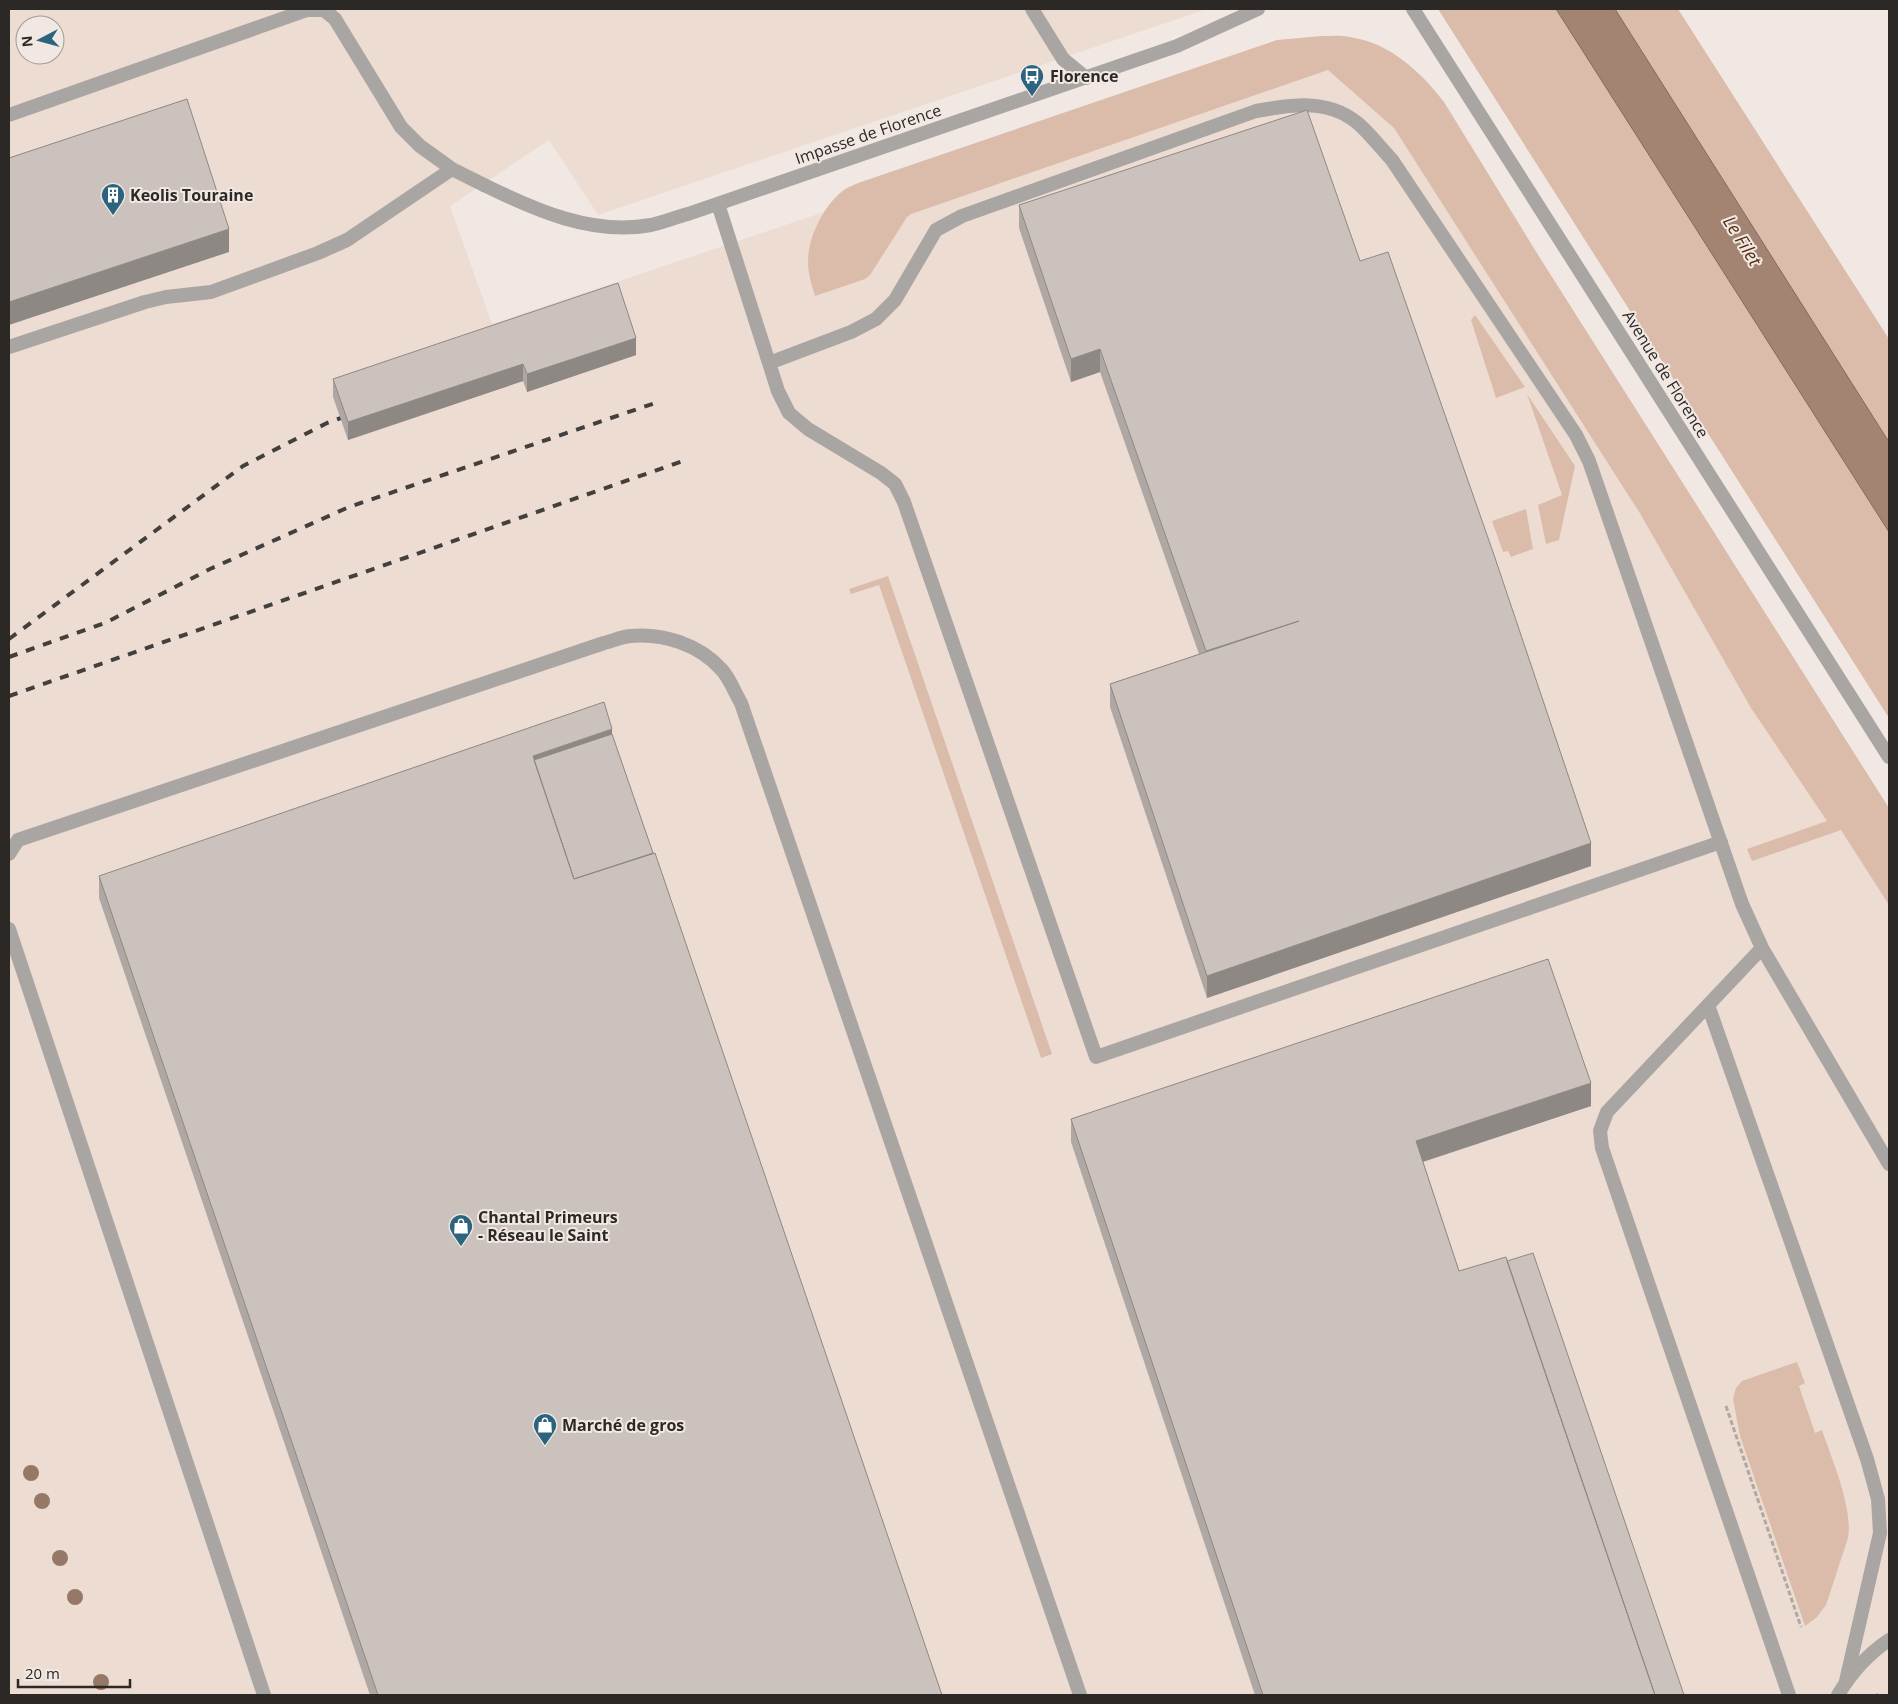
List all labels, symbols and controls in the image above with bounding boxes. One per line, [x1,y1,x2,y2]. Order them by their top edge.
north arrow [15,15,65,65]
text: N [17,35,37,48]
bus stop icon: Florence [1019,63,1045,97]
place label: Florence [1050,65,1118,87]
street label: Impasse de Florence [792,99,944,169]
building icon: Keolis Touraine [100,182,126,216]
place label: Keolis Touraine [130,184,253,206]
water label: Le Filet [1718,211,1768,271]
street label: Avenue de Florence [1618,306,1714,442]
place label: Chantal Primeurs - Réseau le Saint [478,1206,618,1246]
shop icon: Chantal Primeurs - Réseau le Saint [448,1213,474,1247]
shop icon: Marché de gros [532,1412,558,1446]
place label: Marché de gros [562,1414,684,1436]
scale bar [18,1656,130,1688]
text: 20 m [25,1663,60,1683]

